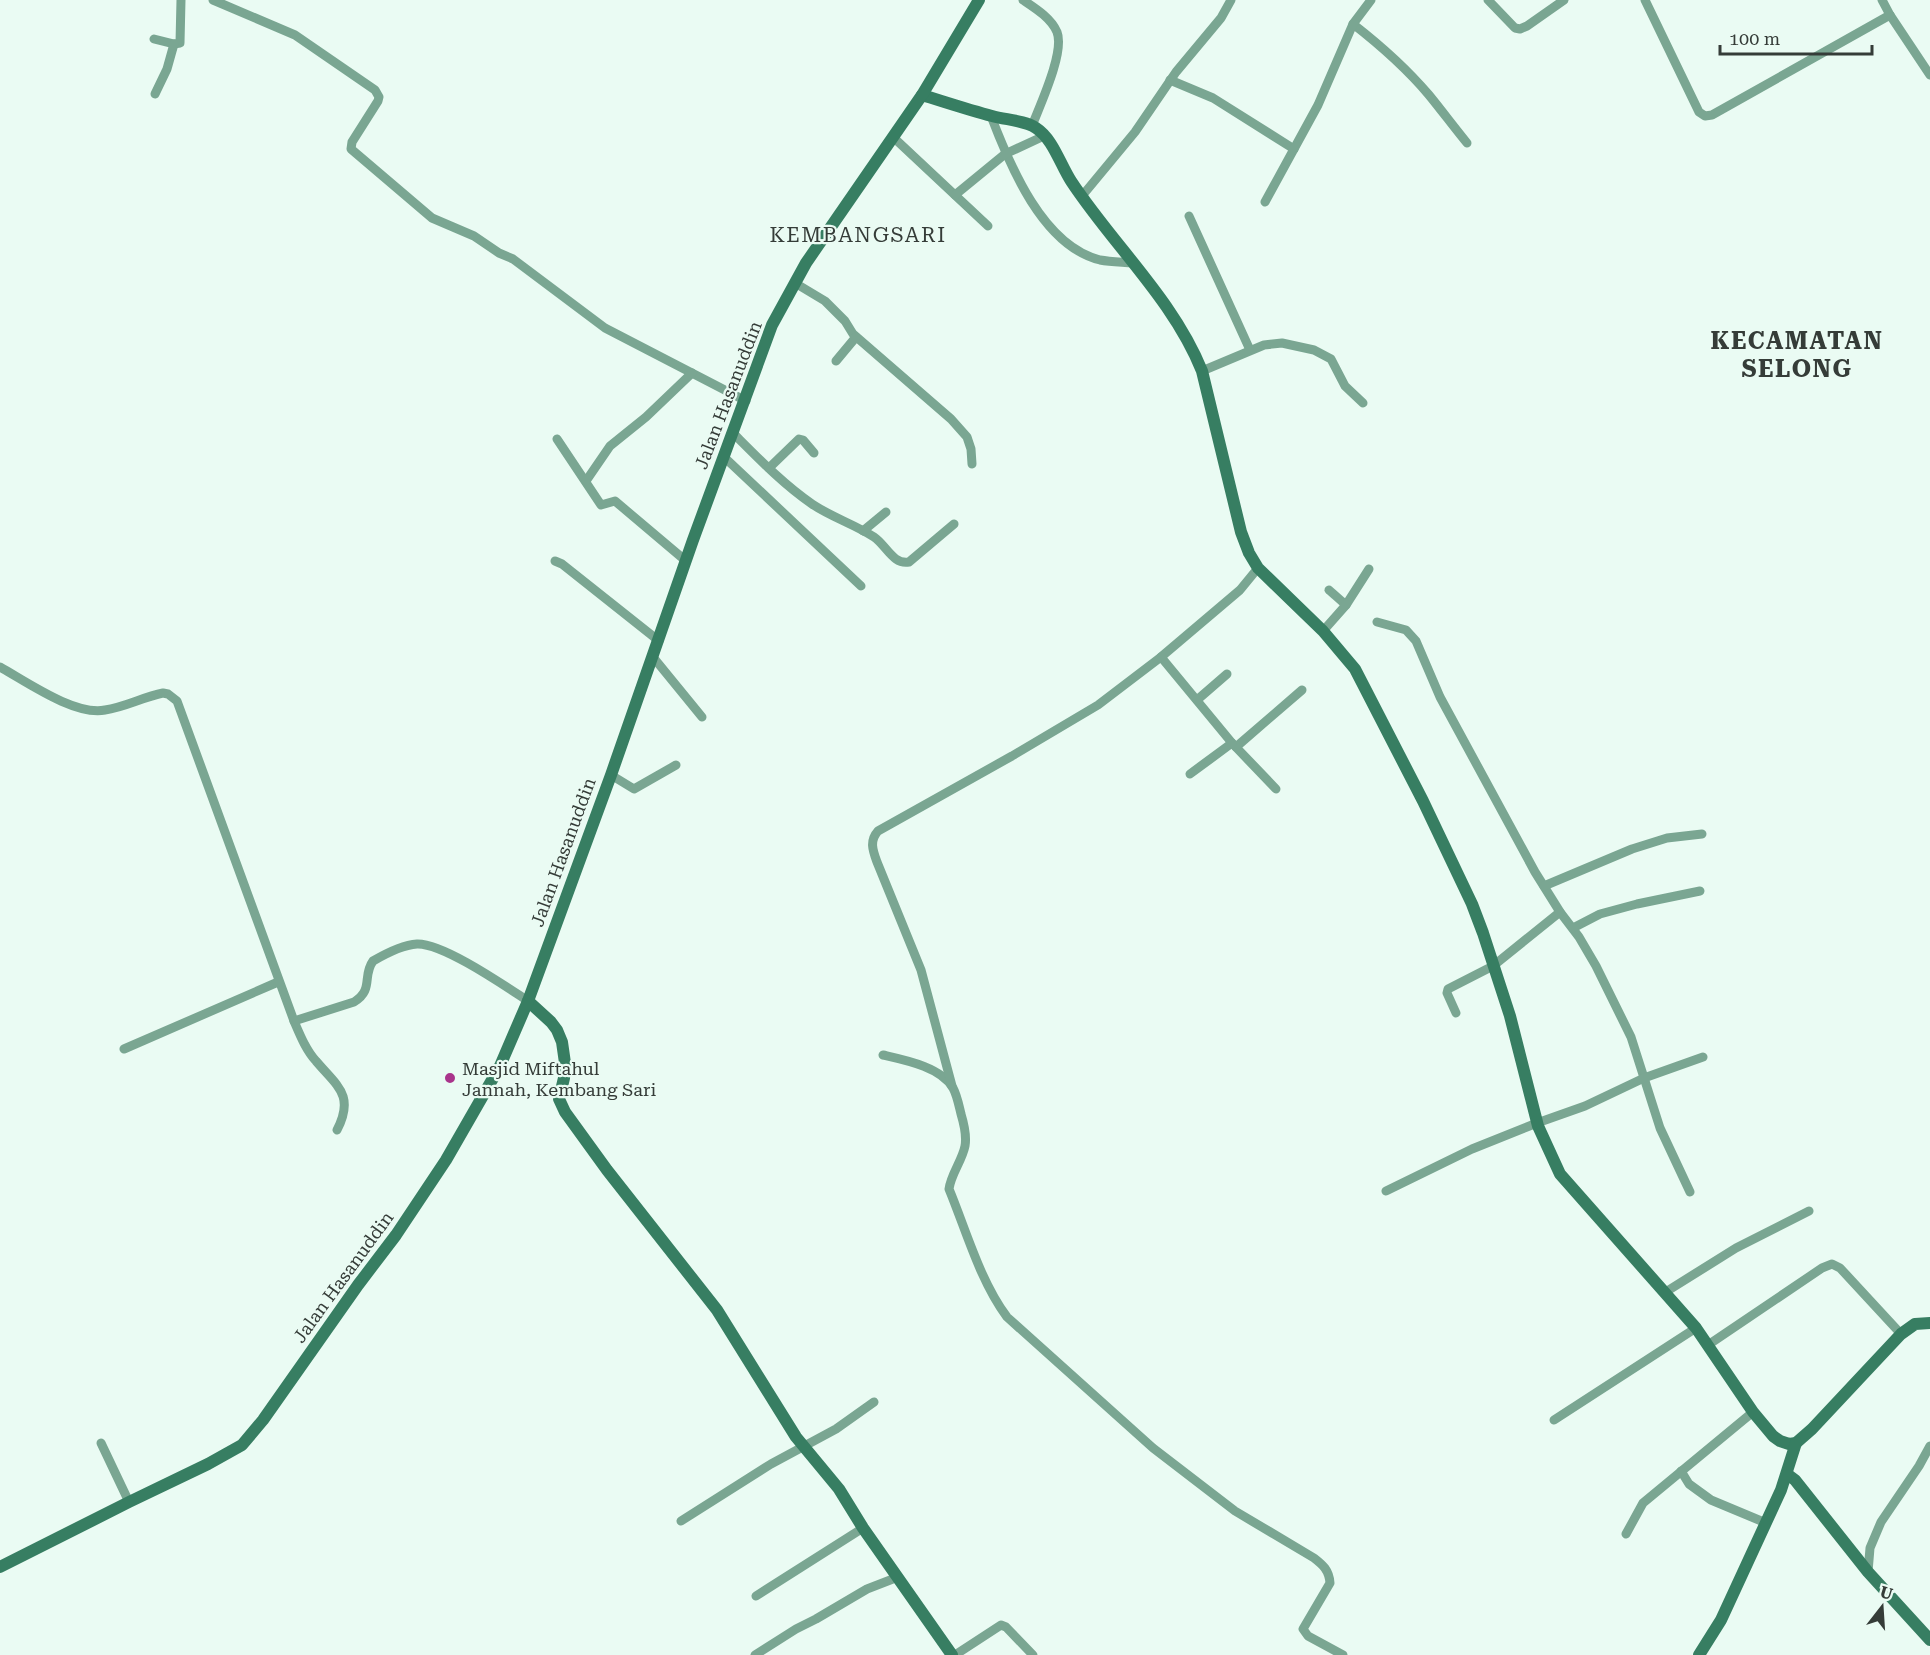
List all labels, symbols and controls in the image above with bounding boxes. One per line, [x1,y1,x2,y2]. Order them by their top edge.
scale bar [1720,18,1872,56]
text: 100 m [1729,28,1780,49]
district label: KEMBANGSARI [769,223,947,247]
street label: Jalan Hasanuddin [690,318,766,472]
district label: KECAMATAN SELONG [1711,327,1883,383]
street label: Jalan Hasanuddin [526,774,600,929]
place label: Masjid Miftahul Jannah, Kembang Sari [462,1058,656,1100]
marker: Masjid Miftahul Jannah, Kembang Sari [443,1071,457,1085]
street label: Jalan Hasanuddin [288,1207,398,1347]
north arrow [1852,1577,1912,1637]
text: U [1878,1582,1895,1604]

